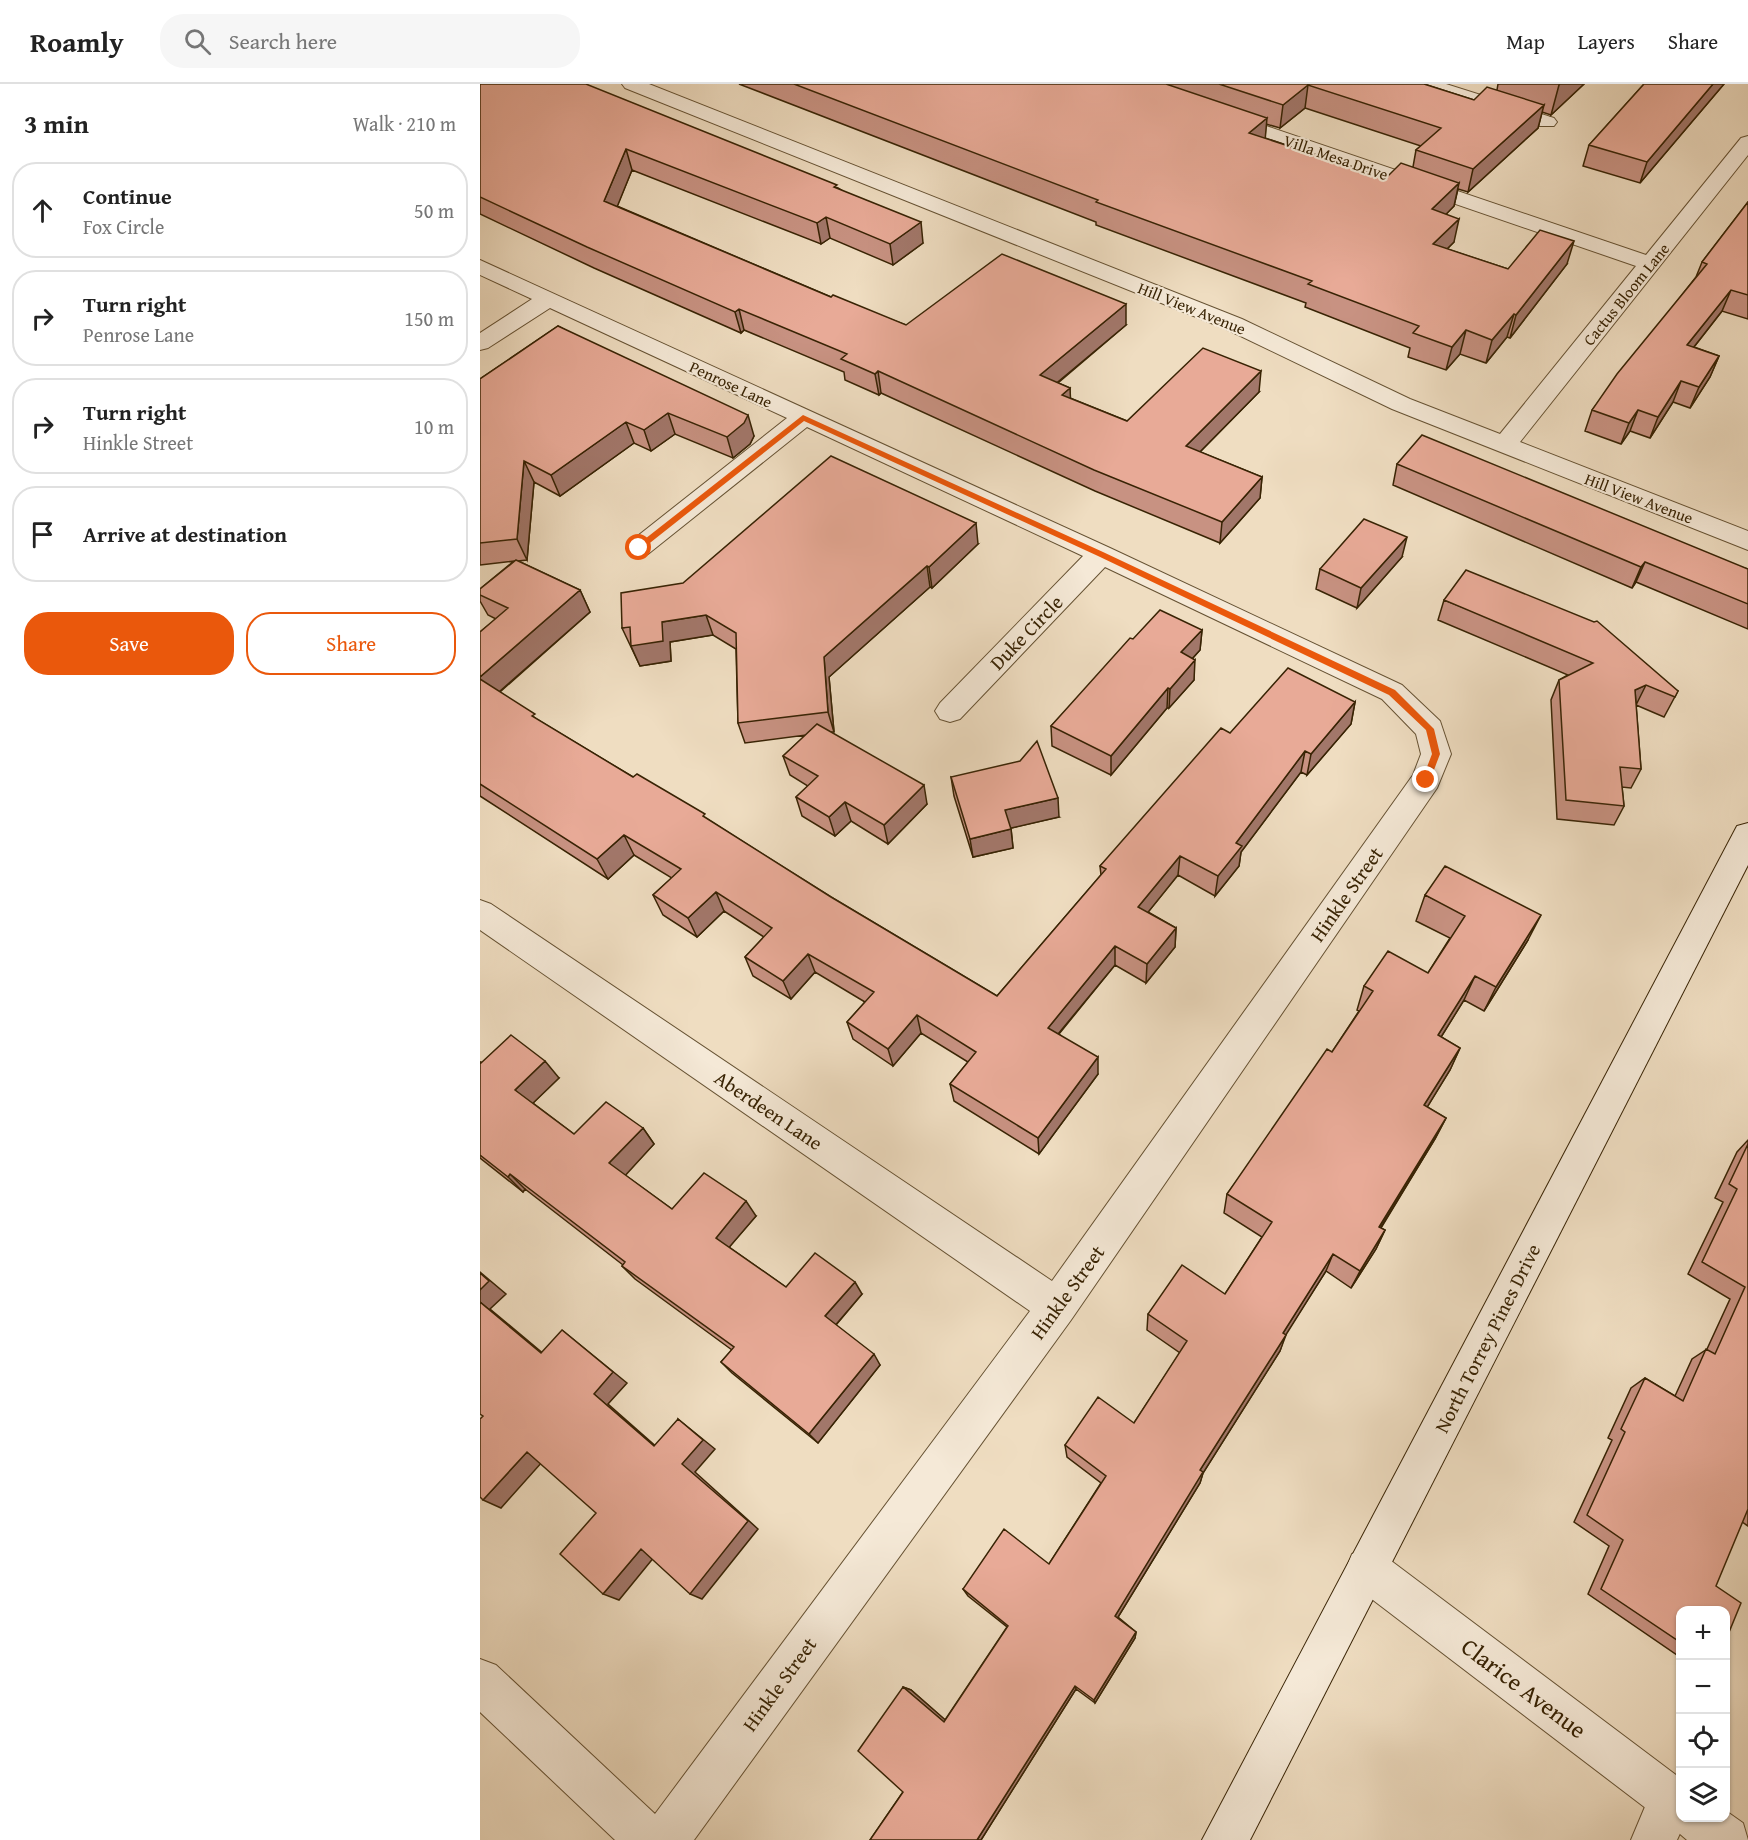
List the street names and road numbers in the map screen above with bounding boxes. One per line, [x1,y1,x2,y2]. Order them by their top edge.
street label: Villa Mesa Drive [1281,128,1391,186]
street label: Cactus Bloom Lane [1577,238,1675,350]
street label: Hill View Avenue [1135,275,1249,341]
street label: Penrose Lane [686,354,776,414]
street label: Hill View Avenue [1581,466,1697,530]
street label: Duke Circle [983,588,1069,676]
street label: Hinkle Street [1302,841,1390,947]
street label: Aberdeen Lane [709,1063,829,1157]
street label: North Torrey Pines Drive [1427,1238,1547,1438]
street label: Hinkle Street [1023,1239,1111,1345]
street label: Clarice Avenue [1454,1629,1594,1747]
street label: Hinkle Street [735,1631,823,1737]

